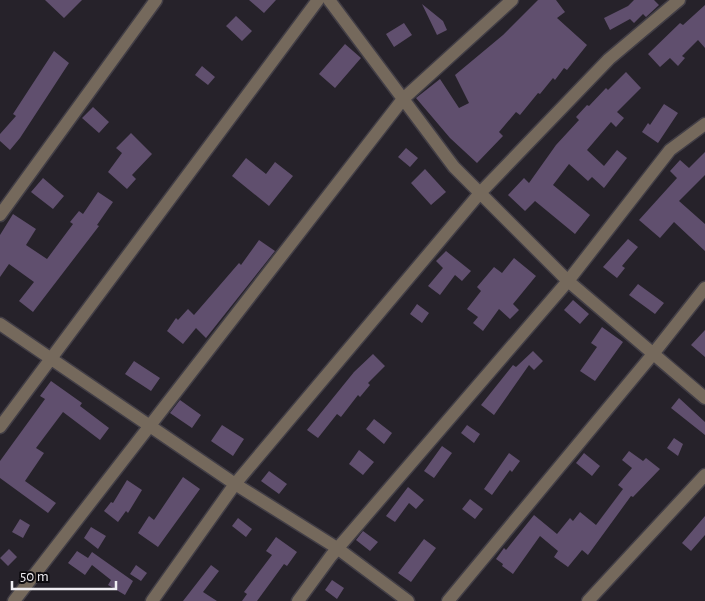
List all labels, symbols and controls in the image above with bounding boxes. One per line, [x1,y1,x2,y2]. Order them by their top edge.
scale bar [12,558,116,590]
text: 50 m [20,569,49,584]

